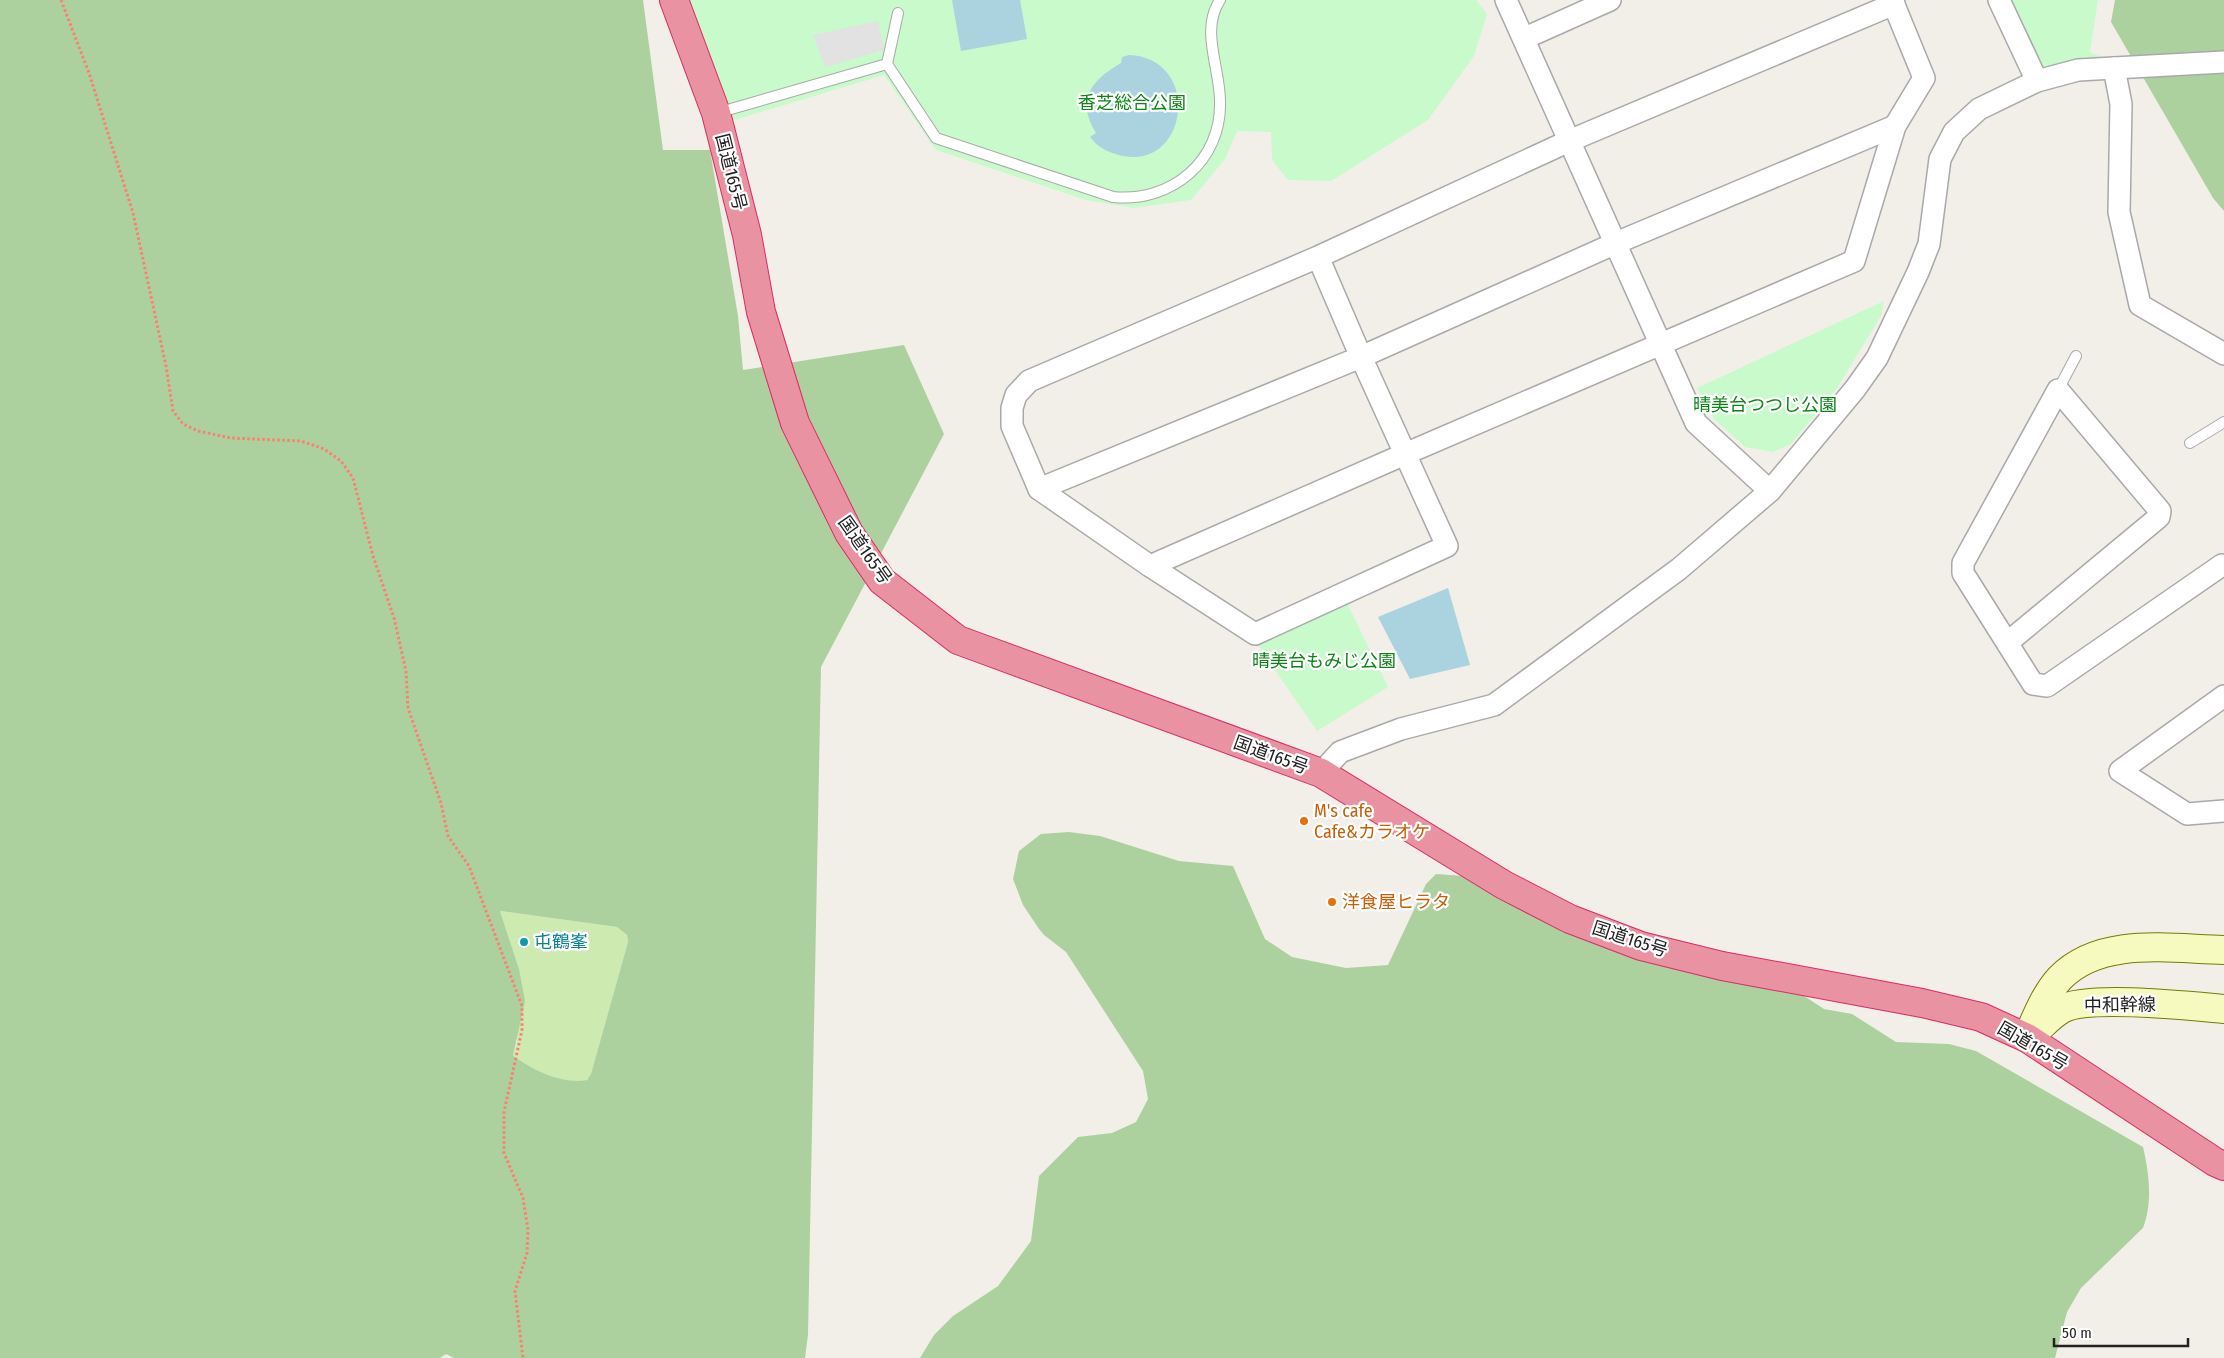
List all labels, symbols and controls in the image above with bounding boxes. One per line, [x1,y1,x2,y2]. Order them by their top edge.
park label: 香芝総合公園 [1078,92,1186,114]
street label: 国道165号 [711,131,751,213]
park label: 晴美台つつじ公園 [1693,394,1837,416]
street label: 国道165号 [834,512,896,588]
park label: 晴美台もみじ公園 [1252,650,1396,672]
street label: 国道165号 [1231,731,1311,779]
place label: M's cafe Cafe&カラオケ [1314,800,1430,843]
marker: M's cafe Cafe&カラオケ [1298,815,1310,827]
place label: 洋食屋ヒラタ [1342,891,1450,913]
marker: 洋食屋ヒラタ [1326,896,1338,908]
street label: 国道165号 [1589,916,1671,962]
place label: 屯鶴峯 [534,931,588,953]
marker: 屯鶴峯 [518,936,530,948]
street label: 中和幹線 [2084,993,2156,1017]
street label: 国道165号 [1994,1017,2072,1075]
scale bar [2054,1316,2188,1348]
text: 50 m [2062,1324,2092,1342]

